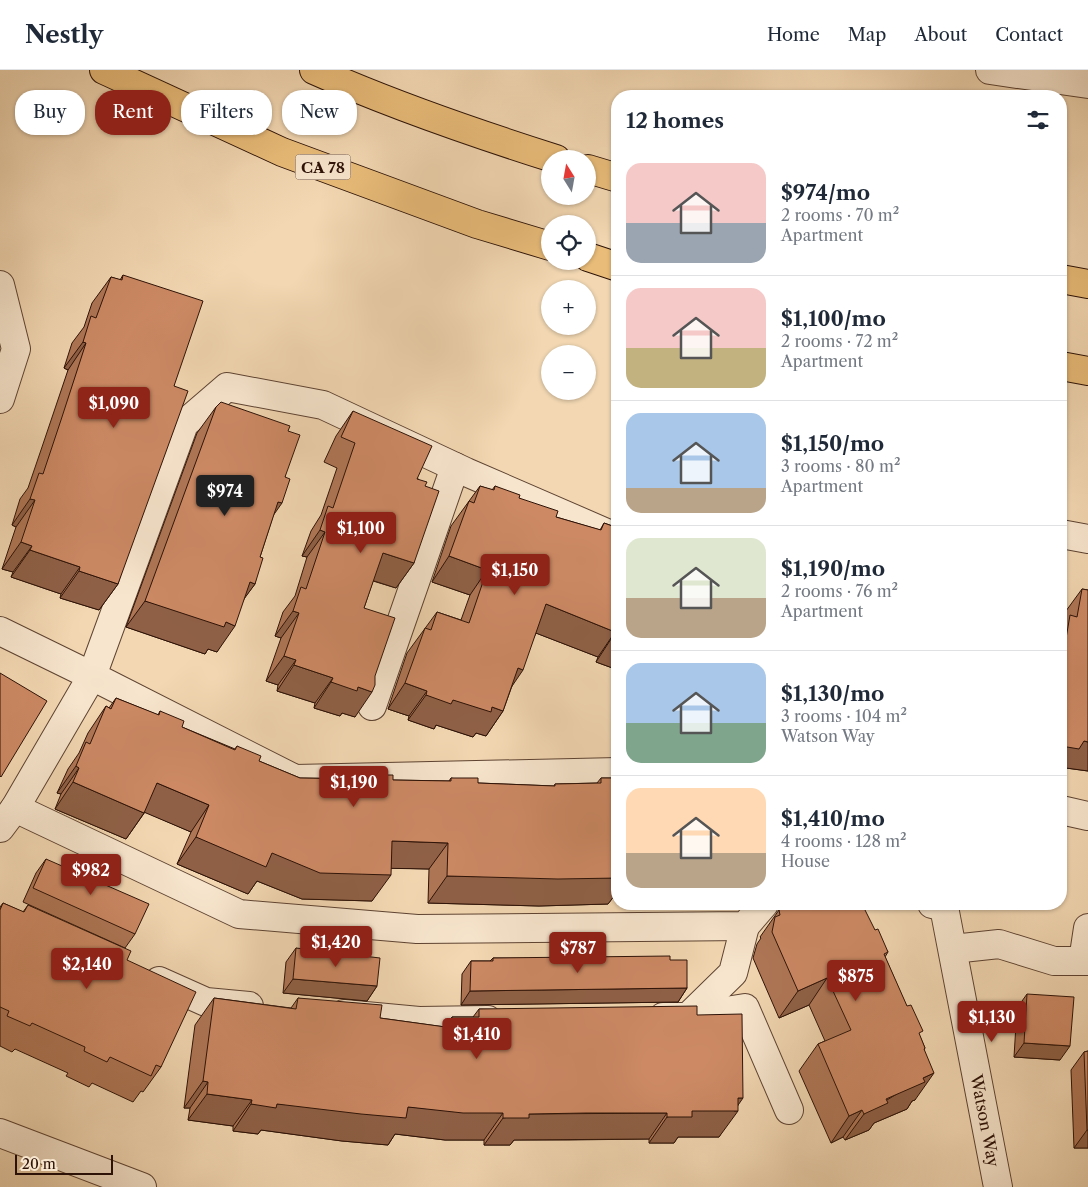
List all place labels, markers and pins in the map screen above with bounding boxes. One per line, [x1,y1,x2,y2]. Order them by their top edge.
pin: $1,090 [73,386,155,429]
pin: $974 [195,474,255,517]
pin: $1,100 [320,512,402,554]
pin: $1,150 [474,554,556,596]
pin: $1,190 [313,766,395,808]
pin: $982 [61,854,121,896]
pin: $1,420 [295,926,377,968]
pin: $787 [548,932,608,974]
pin: $2,140 [46,948,128,990]
pin: $875 [826,960,886,1002]
pin: $1,130 [951,1000,1033,1043]
pin: $1,410 [436,1018,518,1060]

